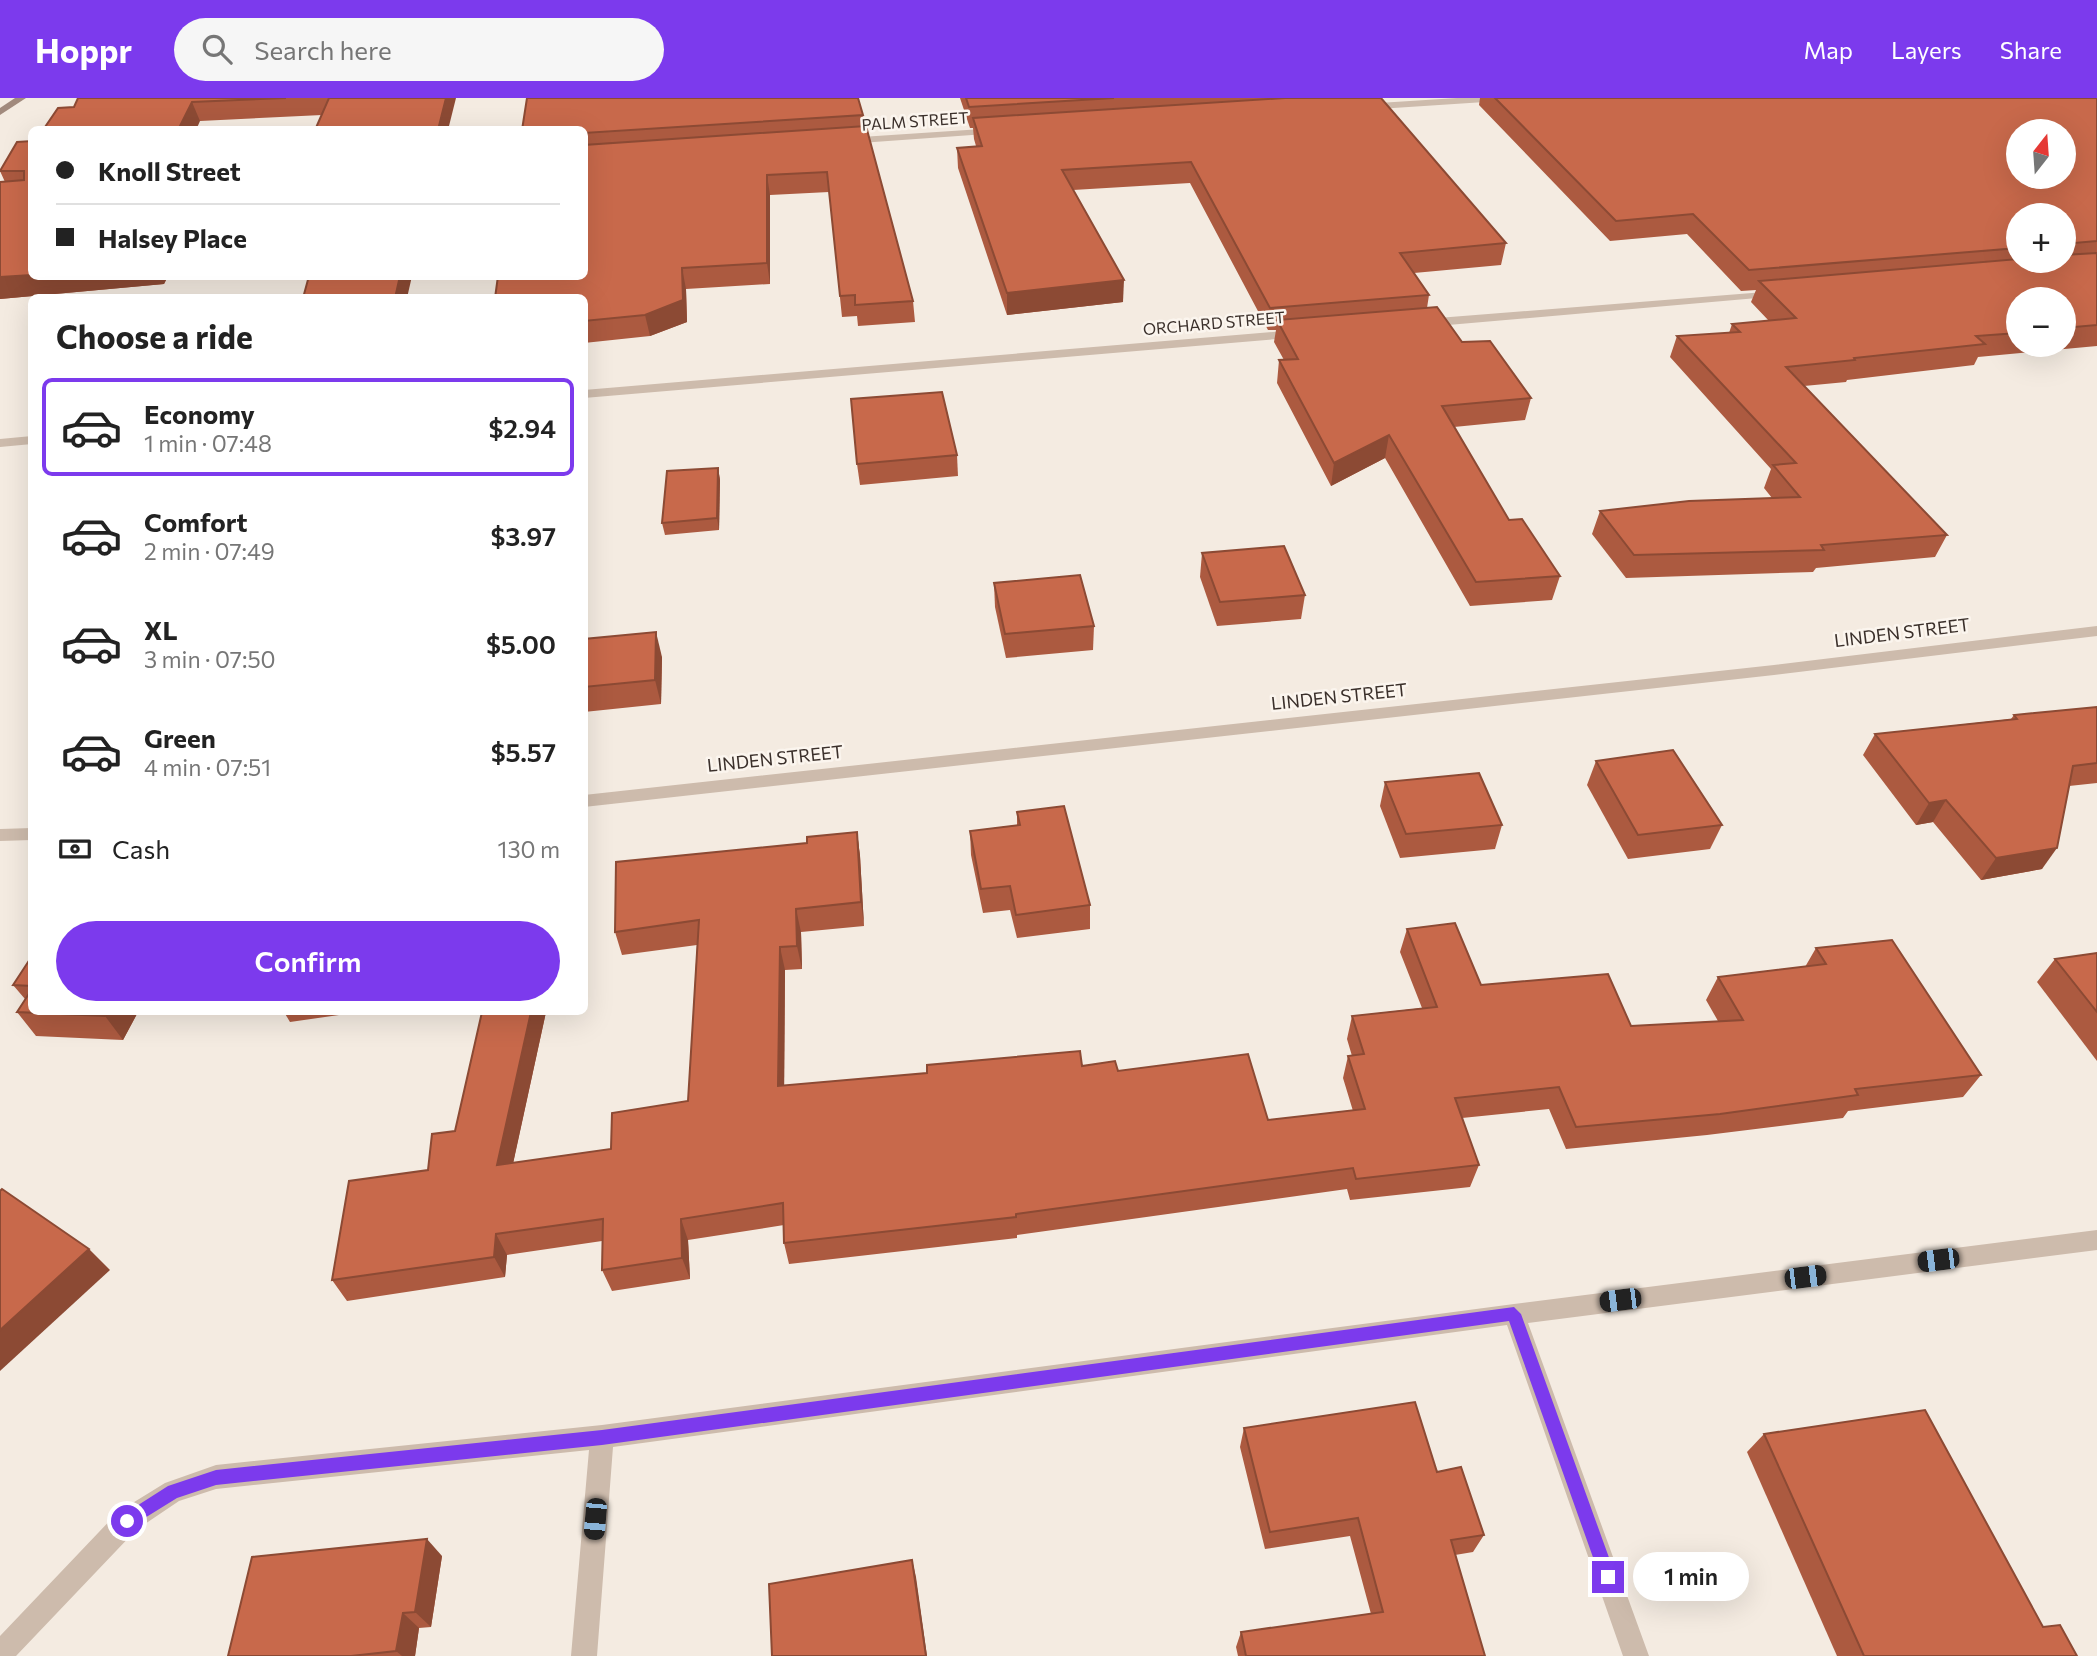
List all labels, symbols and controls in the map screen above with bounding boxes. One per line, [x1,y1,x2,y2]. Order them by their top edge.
search box [174,18,664,81]
text: Hoppr [35,29,132,70]
icon: search [198,30,236,68]
text: Search here [254,34,392,65]
text: Map [1804,35,1853,64]
text: Layers [1891,35,1962,64]
text: Share [2000,35,2062,64]
street label: PALM STREET [861,107,969,134]
north arrow [2006,119,2076,189]
map controls [2006,119,2076,357]
text: Knoll Street [98,155,241,186]
button: + [2006,203,2076,273]
text: Halsey Place [98,222,247,253]
button: − [2006,287,2076,357]
street label: ORCHARD STREET [1142,307,1286,338]
text: Choose a ride [56,316,253,356]
icon: car [60,396,123,459]
text: Economy [144,398,255,429]
text: $2.94 [488,412,556,443]
text: 1 min · 07:48 [144,429,272,457]
icon: car [60,504,123,567]
text: Comfort [144,506,247,537]
text: $3.97 [490,520,556,551]
text: 2 min · 07:49 [144,537,275,565]
icon: car [60,612,123,675]
street label: LINDEN STREET [1833,613,1971,651]
text: XL [144,614,178,645]
text: $5.00 [486,628,556,659]
text: 3 min · 07:50 [144,645,276,673]
street label: LINDEN STREET [1270,678,1408,714]
icon: car [60,720,123,783]
text: Green [144,722,216,753]
text: $5.57 [491,736,556,767]
street label: LINDEN STREET [706,740,844,776]
text: 4 min · 07:51 [144,753,271,781]
icon: cash [56,830,94,868]
text: Cash [112,833,170,864]
text: 130 m [498,835,560,863]
button: Confirm [56,921,560,1001]
car [1916,1247,1961,1273]
car [1783,1264,1828,1290]
car [1598,1287,1643,1313]
car [583,1497,608,1541]
route start [111,1505,143,1537]
callout: 1 min [1632,1552,1748,1602]
route end [1592,1561,1624,1593]
text: 1 min [1664,1562,1718,1590]

